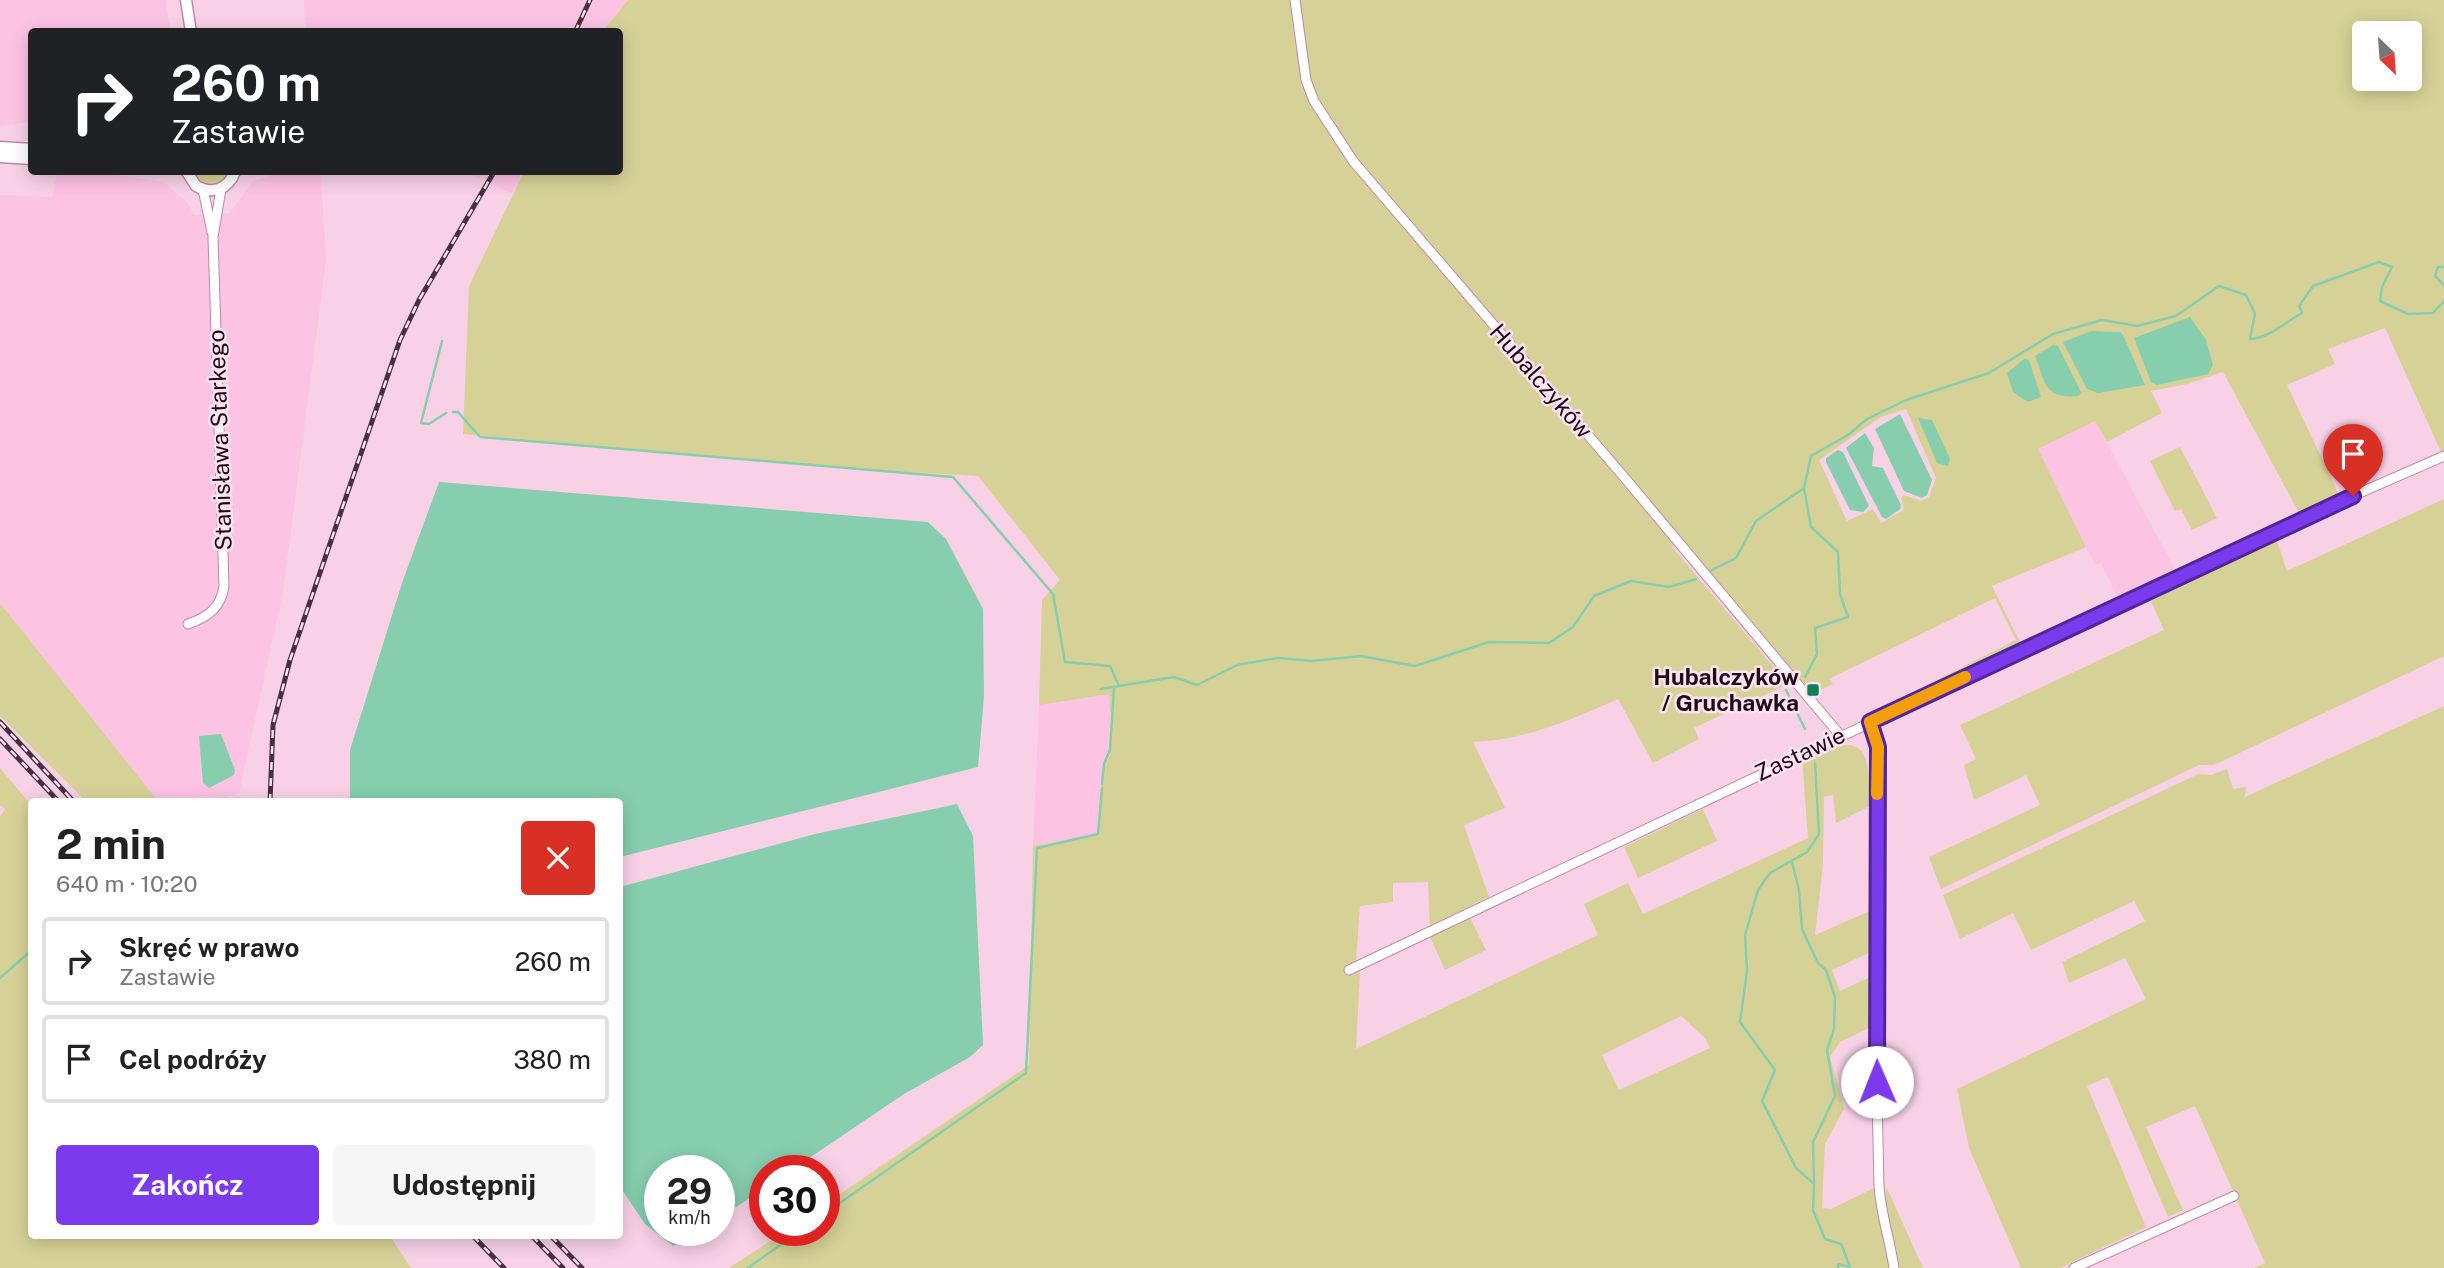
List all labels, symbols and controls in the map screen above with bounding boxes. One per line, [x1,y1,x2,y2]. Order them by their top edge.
north arrow [2352,21,2422,91]
map controls [2352,21,2422,91]
text: 260 m [171,54,321,112]
icon: right [56,56,147,147]
text: Zastawie [171,113,305,150]
street label: Hubalczyków [1484,318,1598,443]
street label: Stanisława Starkego [202,329,237,551]
pin [2323,424,2383,496]
icon: arrive [2334,435,2372,473]
place label: Hubalczyków / Gruchawka [1653,663,1799,716]
marker: Hubalczyków / Gruchawka [1805,682,1821,698]
street label: Zastawie [1750,721,1849,786]
text: 2 min [56,819,166,868]
button: close [521,821,595,895]
text: 640 m · 10:20 [56,870,197,897]
text: Skręć w prawo [119,932,299,963]
icon: right [60,942,98,980]
text: 260 m [515,946,591,977]
text: Zastawie [119,963,216,990]
icon: arrive [60,1040,98,1078]
text: Cel podróży [119,1044,267,1075]
text: 380 m [513,1044,591,1075]
position arrow [1840,1045,1914,1119]
button: Zakończ [56,1145,319,1225]
button: Udostępnij [333,1145,595,1225]
speed limit sign: 30 [749,1155,840,1246]
text: 29 [667,1171,712,1212]
text: km/h [668,1207,711,1228]

